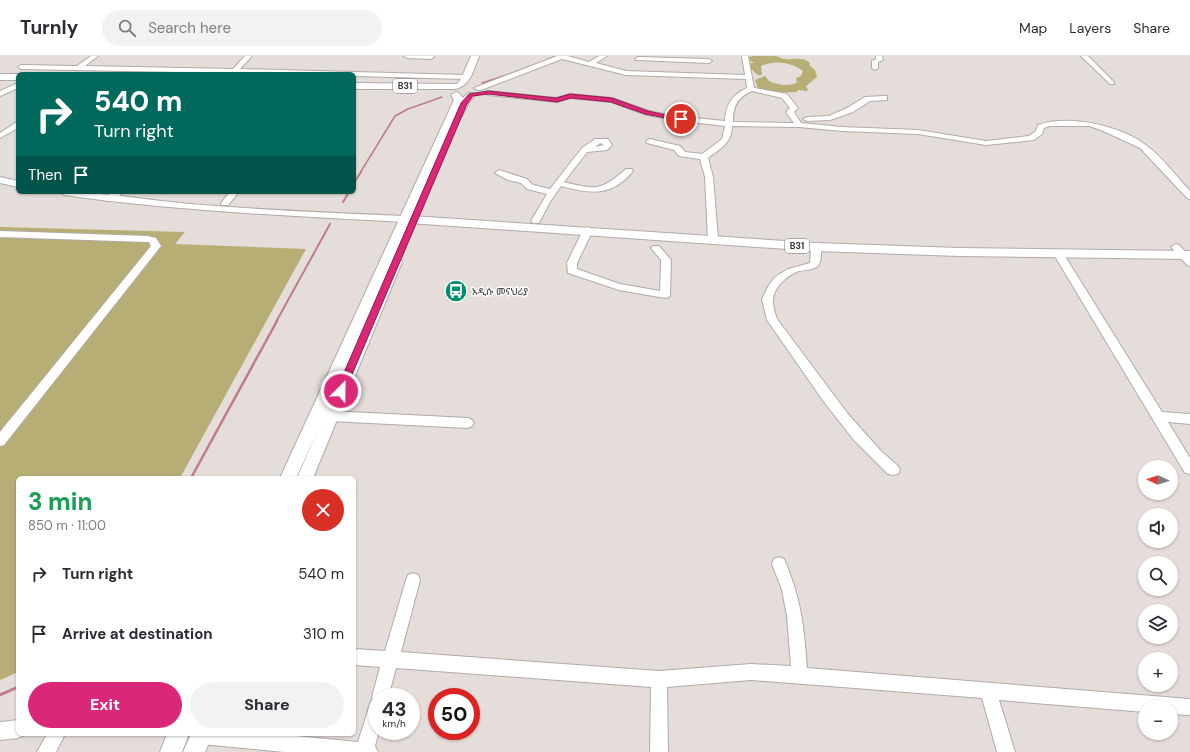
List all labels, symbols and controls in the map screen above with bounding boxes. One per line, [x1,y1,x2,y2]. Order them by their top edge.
search box [102,10,382,46]
text: Turnly [20,15,78,40]
icon: search [116,17,138,39]
text: Search here [148,18,231,38]
text: Map [1019,19,1047,37]
text: Layers [1069,19,1111,37]
text: Share [1133,19,1170,37]
road number: B31 [393,79,417,93]
text: 540 m [94,83,182,120]
icon: right [28,88,80,140]
pin [664,102,698,136]
icon: arrive [670,108,692,130]
text: Turn right [94,119,174,143]
icon: arrive [70,164,92,186]
text: Then [28,165,62,185]
road number: B31 [785,239,809,253]
bus stop icon: አዲሱ መናህሪያ [443,278,469,304]
place label: አዲሱ መናህሪያ [472,285,528,298]
position arrow [320,370,362,412]
north arrow [1138,460,1178,500]
map controls [1138,460,1178,740]
text: 3 min [28,486,92,517]
button: close [302,489,344,531]
button: sound [1138,508,1178,548]
text: 850 m · 11:00 [28,517,106,534]
button: search [1138,556,1178,596]
icon: right [28,563,50,585]
text: Turn right [62,564,133,584]
text: 540 m [298,564,344,584]
button: layers [1138,604,1178,644]
icon: arrive [28,623,50,645]
text: Arrive at destination [62,624,213,644]
text: 310 m [303,624,344,644]
button: + [1138,652,1178,692]
button: Exit [28,682,182,728]
button: Share [190,682,344,728]
speed limit sign: 50 [428,688,480,740]
text: 43 [381,696,407,722]
button: − [1138,700,1178,740]
text: km/h [382,717,406,730]

